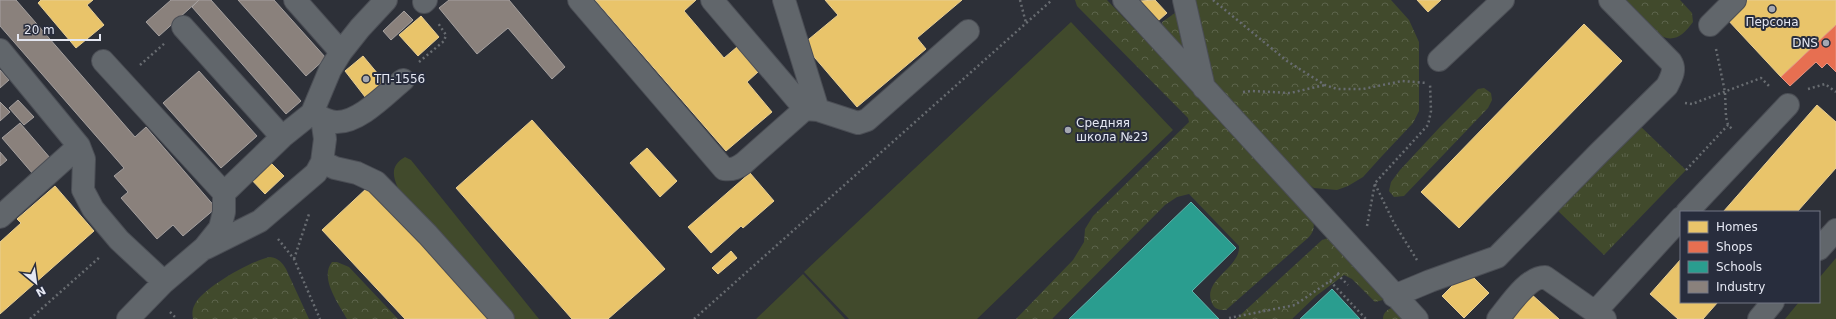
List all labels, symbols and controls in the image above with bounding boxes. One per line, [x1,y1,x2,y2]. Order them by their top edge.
marker: Персона [1767,4,1777,14]
place label: Персона [1745,15,1799,29]
scale bar [18,16,100,42]
text: 20 m [24,23,55,37]
place label: DNS [1792,36,1818,50]
marker: DNS [1821,38,1831,48]
place label: ТП-1556 [373,72,425,86]
marker: ТП-1556 [361,74,371,84]
place label: Средняя школа №23 [1076,116,1148,144]
marker: Средняя школа №23 [1063,125,1073,135]
legend [1680,211,1820,303]
text: Homes [1716,220,1758,234]
text: Shops [1716,240,1752,254]
text: Schools [1716,260,1762,274]
north arrow [16,263,56,303]
text: Industry [1716,280,1765,294]
text: N [33,283,48,299]

